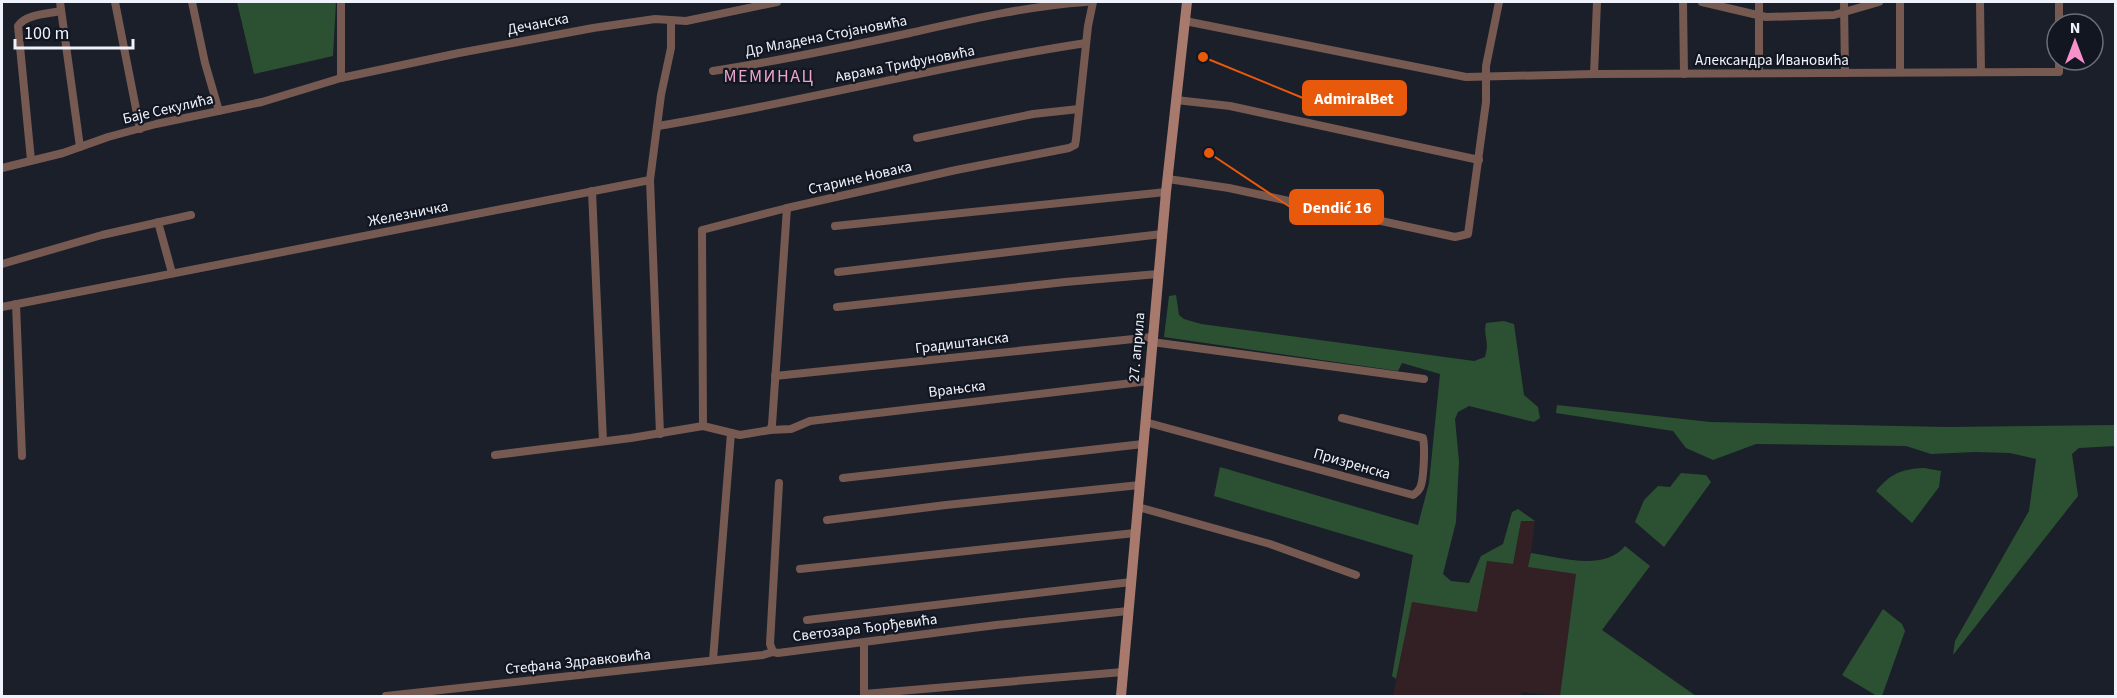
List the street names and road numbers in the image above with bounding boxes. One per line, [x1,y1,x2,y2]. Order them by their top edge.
street label: Дечанска [505,8,571,40]
street label: Др Младена Стојановића [743,10,909,62]
street label: Аврама Трифуновића [833,40,977,88]
street label: Александра Ивановића [1695,50,1849,71]
street label: Баје Секулића [121,88,215,130]
street label: Старине Новака [806,156,914,200]
street label: Железничка [366,196,450,232]
street label: 27. априла [1123,311,1151,383]
street label: Градиштанска [914,327,1010,359]
street label: Врањска [927,375,987,403]
street label: Призренска [1311,443,1393,485]
street label: Светозара Ђорђевића [792,609,938,647]
street label: Стефана Здравковића [504,644,652,680]

